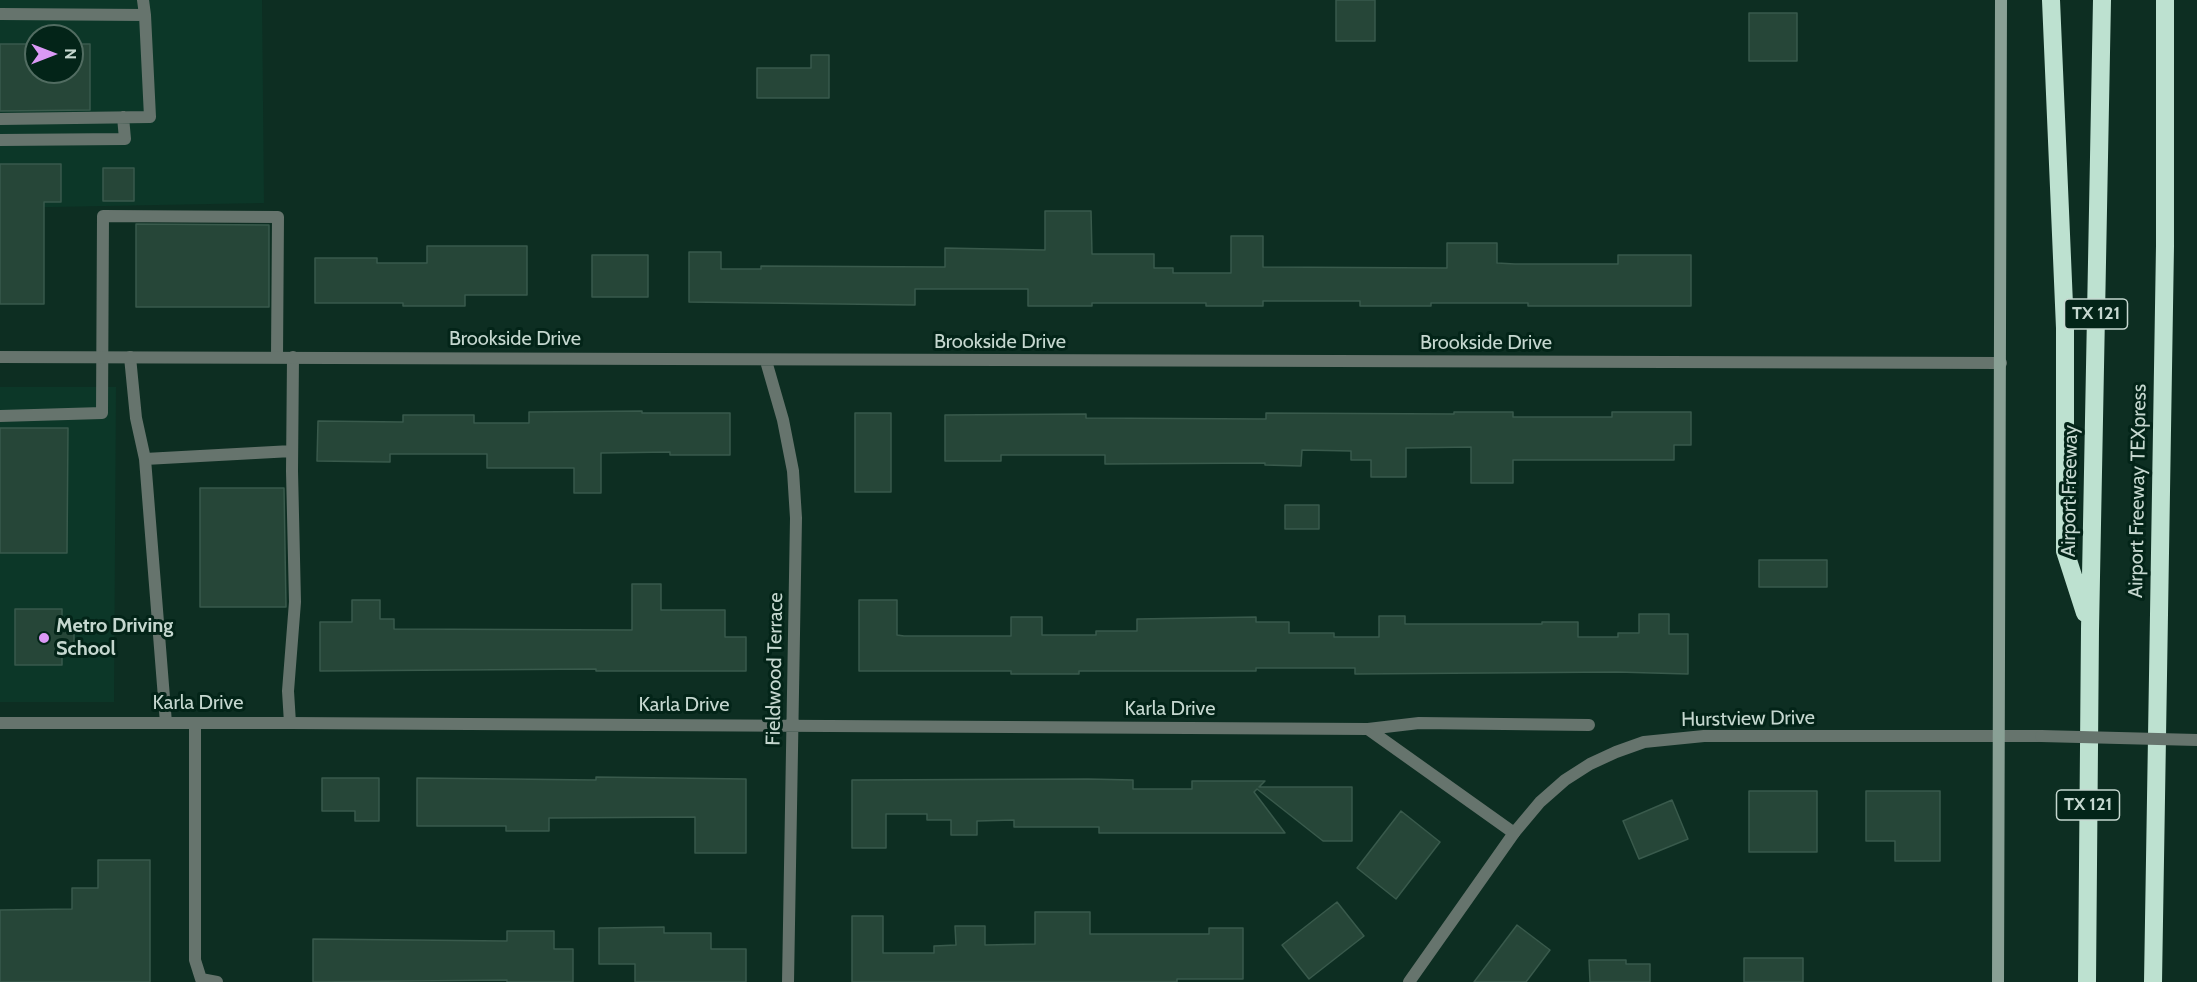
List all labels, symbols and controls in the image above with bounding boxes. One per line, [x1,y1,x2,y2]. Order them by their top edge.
north arrow [24,24,84,84]
text: N [61,48,80,60]
road number: TX 121 [2064,299,2128,329]
street label: Brookside Drive [449,327,581,351]
street label: Brookside Drive [934,330,1066,354]
street label: Brookside Drive [1420,331,1552,355]
street label: Airport Freeway TEXpress [2124,384,2152,598]
street label: Airport Freeway [2057,425,2083,557]
street label: Fieldwood Terrace [762,592,788,746]
place label: Metro Driving School [56,614,173,661]
marker: Metro Driving School [37,631,51,645]
street label: Karla Drive [153,691,243,715]
street label: Karla Drive [639,693,729,717]
street label: Karla Drive [1125,697,1215,721]
street label: Hurstview Drive [1681,706,1815,732]
road number: TX 121 [2056,790,2120,820]

